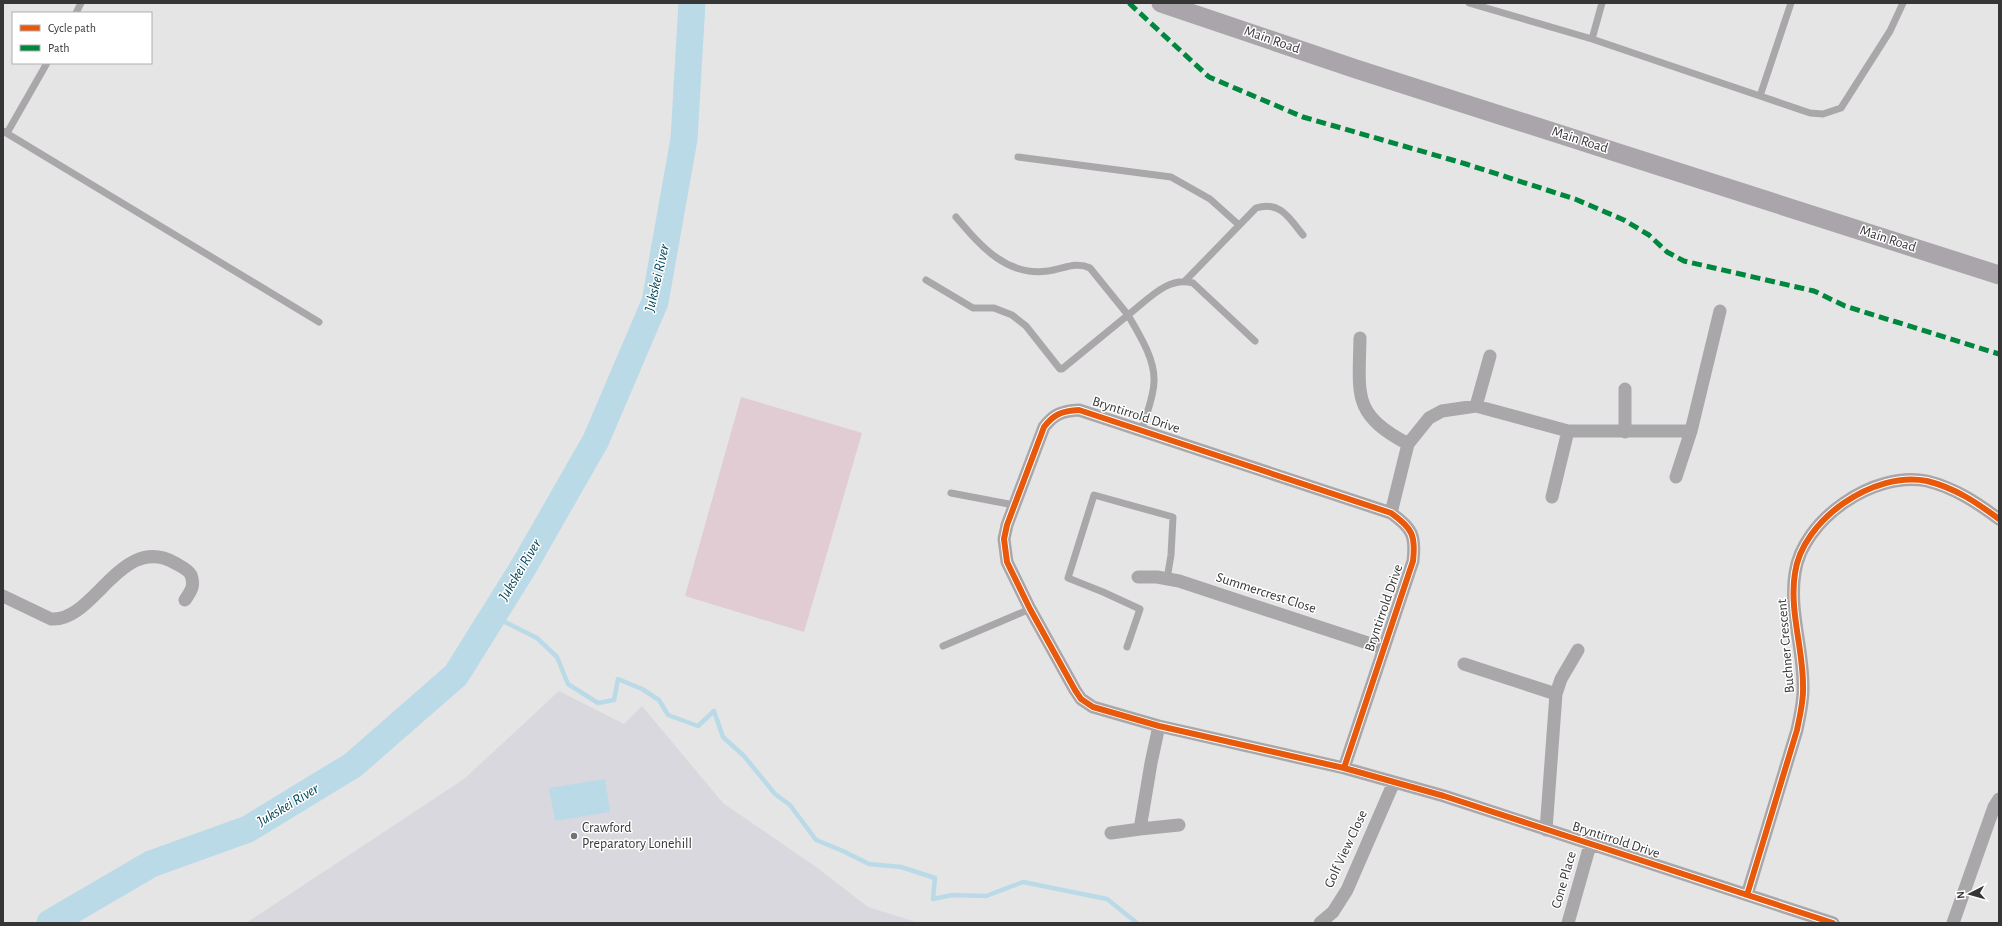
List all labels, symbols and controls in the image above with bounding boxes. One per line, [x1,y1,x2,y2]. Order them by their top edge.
legend [12,12,152,64]
text: Cycle path [48,22,96,35]
street label: Main Road [1242,24,1302,56]
text: Path [48,42,70,54]
street label: Main Road [1550,124,1610,156]
street label: Main Road [1858,223,1918,255]
water label: Jukskei River [642,242,672,314]
street label: Bryntirrold Drive [1090,394,1182,436]
water label: Jukskei River [495,536,545,604]
street label: Bryntirrold Drive [1363,563,1405,653]
street label: Summercrest Close [1214,570,1318,616]
street label: Buchner Crescent [1775,598,1797,694]
water label: Jukskei River [254,780,322,830]
street label: Golf View Close [1322,808,1370,890]
street label: Bryntirrold Drive [1570,819,1662,861]
place label: Crawford Preparatory Lonehill [582,821,692,851]
marker: Crawford Preparatory Lonehill [569,831,579,841]
street label: Cone Place [1549,850,1579,910]
north arrow [1950,874,1990,914]
text: N [1955,891,1966,899]

